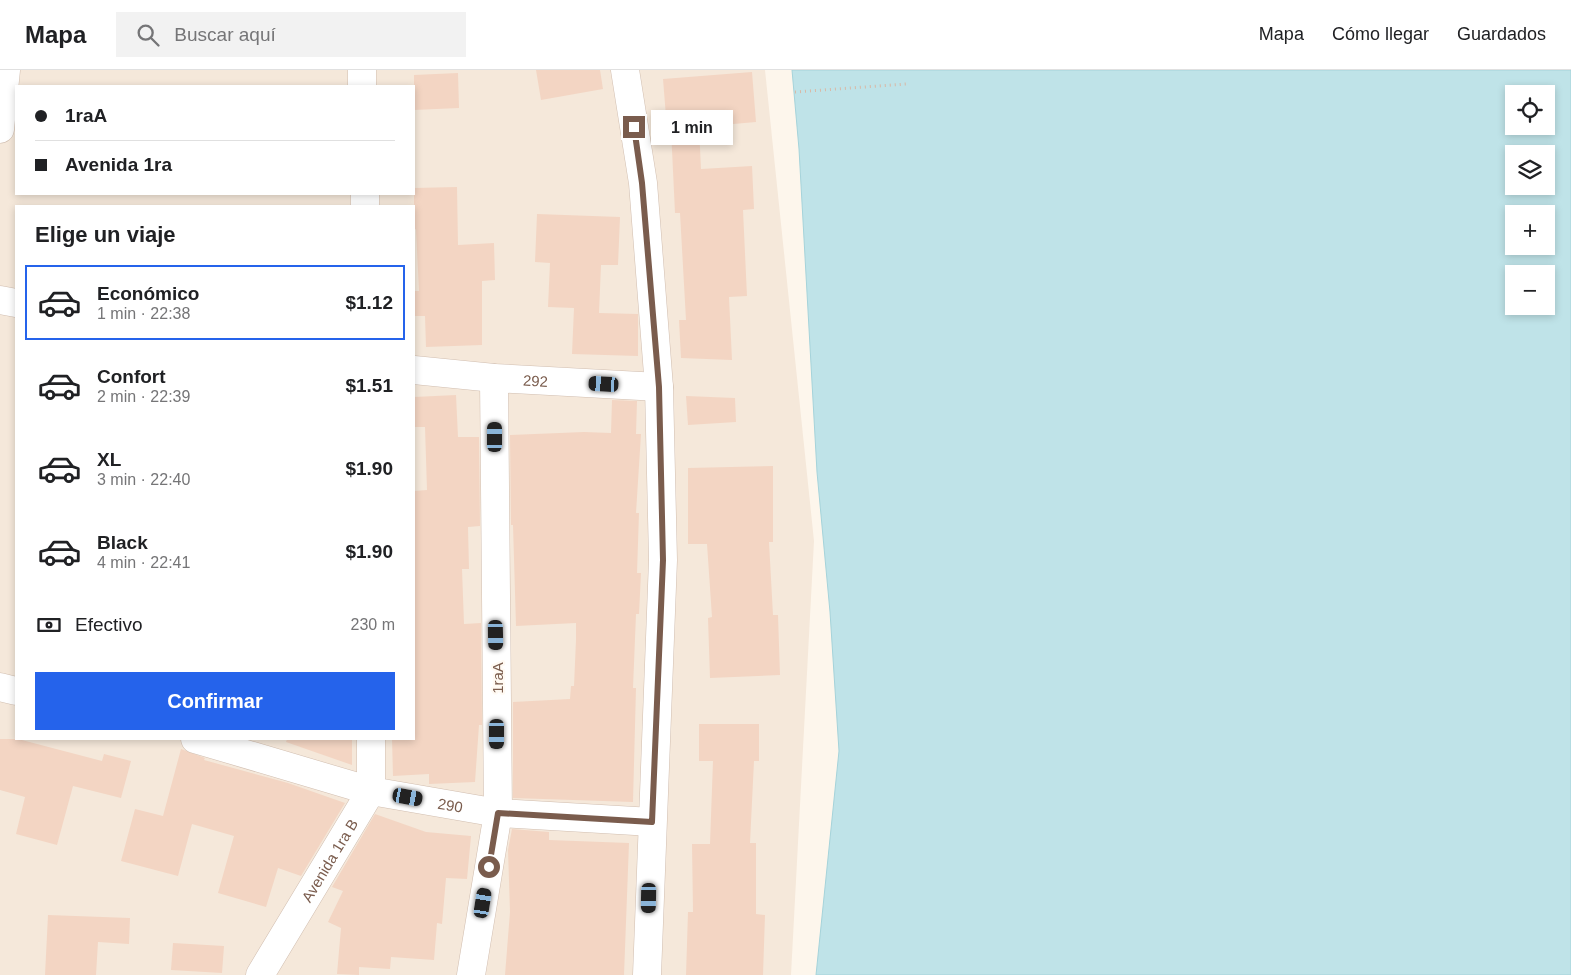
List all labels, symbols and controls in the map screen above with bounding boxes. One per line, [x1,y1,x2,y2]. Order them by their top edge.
search box [116,12,466,57]
text: Mapa [25,21,86,48]
icon: search [134,21,162,49]
text: Buscar aquí [174,24,276,45]
text: Mapa [1259,24,1304,44]
text: Cómo llegar [1332,24,1429,44]
text: Guardados [1457,24,1546,44]
map controls [1505,85,1555,315]
button: locate [1505,85,1555,135]
text: 1raA [65,105,107,126]
callout: 1 min [652,110,734,144]
route end [623,116,645,138]
text: 1 min [671,119,713,136]
button: layers [1505,145,1555,195]
text: Avenida 1ra [65,154,172,175]
button: + [1505,205,1555,255]
text: Elige un viaje [35,222,176,247]
button: − [1505,265,1555,315]
icon: car [37,280,82,325]
text: Económico [97,283,199,304]
text: $1.12 [345,292,393,313]
text: 1 min · 22:38 [97,305,190,322]
icon: car [37,363,82,408]
text: Confort [97,366,166,387]
street label: 292 [523,371,548,389]
text: $1.51 [345,375,393,396]
car [588,376,619,392]
text: 2 min · 22:39 [97,388,190,405]
car [487,422,502,452]
icon: car [37,446,82,491]
text: XL [97,449,121,470]
text: $1.90 [345,458,393,479]
text: 3 min · 22:40 [97,471,190,488]
icon: car [37,529,82,574]
text: Black [97,532,148,553]
text: $1.90 [345,541,393,562]
text: 4 min · 22:41 [97,554,190,571]
icon: cash [35,611,63,639]
text: Efectivo [75,614,143,635]
text: 230 m [351,616,395,633]
car [488,620,503,650]
street label: 1raA [489,662,506,694]
button: Confirmar [35,672,395,730]
car [489,719,504,749]
car [391,787,424,807]
street label: 290 [437,794,464,815]
street label: Avenida 1ra B [298,816,361,905]
route start [478,856,500,878]
car [641,883,656,913]
car [473,887,492,919]

